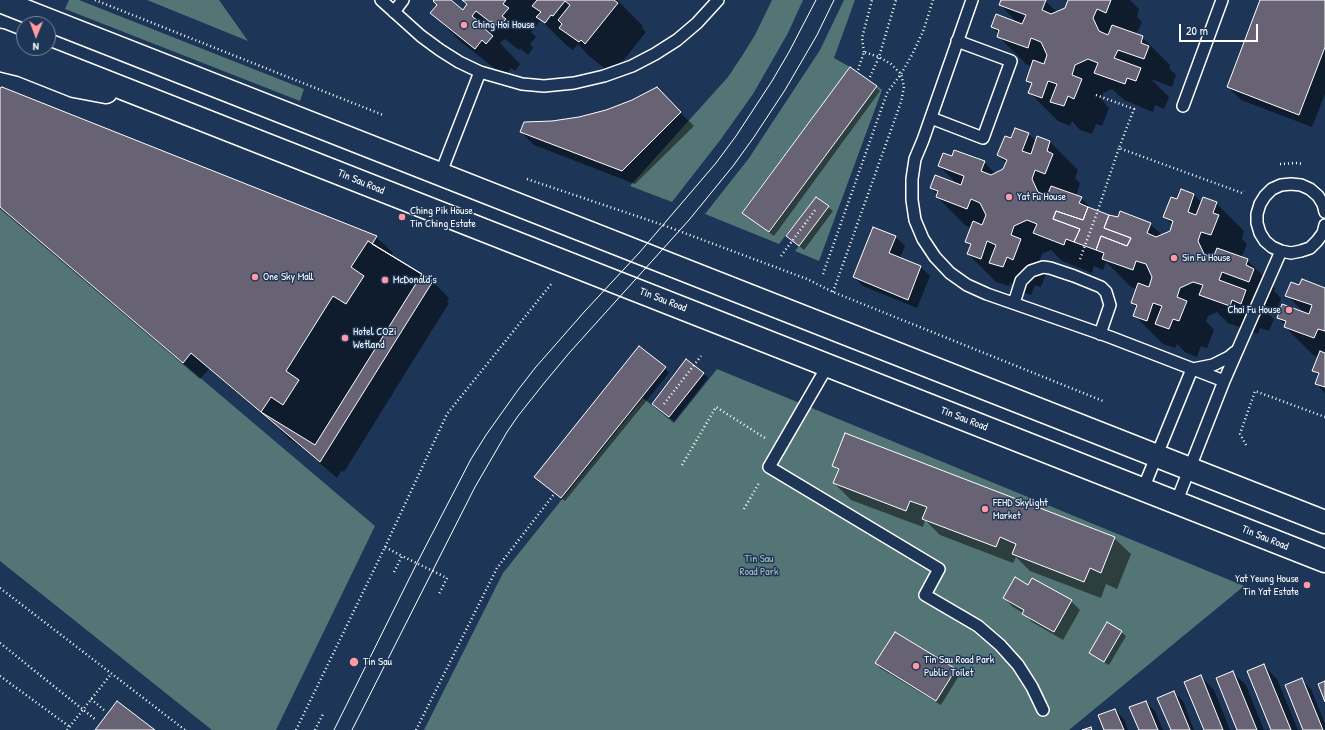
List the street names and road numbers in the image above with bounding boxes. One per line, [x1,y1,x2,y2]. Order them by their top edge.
street label: Tin Sau Road [336,167,386,197]
street label: Tin Sau Road [638,285,688,315]
street label: Tin Sau Road [939,404,989,434]
street label: Tin Sau Road [1240,523,1290,553]

